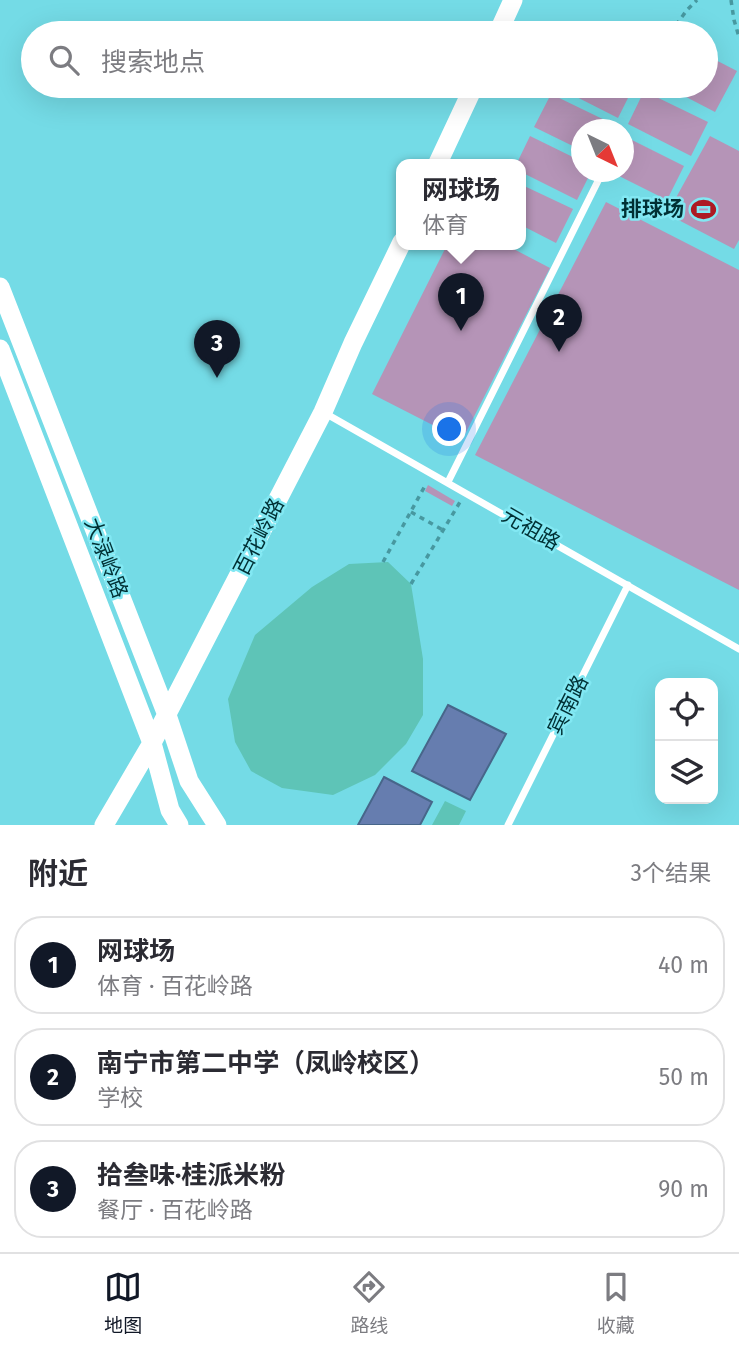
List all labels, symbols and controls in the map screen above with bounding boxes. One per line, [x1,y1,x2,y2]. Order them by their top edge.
search box [21,21,718,98]
icon: search [45,41,83,79]
text: 搜索地点 [101,47,205,78]
north arrow [571,119,634,182]
popup [396,159,526,250]
text: 网球场 [422,175,500,206]
sports icon: 排球场 [690,195,718,223]
place label: 排球场 [621,196,684,222]
text: 体育 [422,211,468,239]
pin: 1 [438,273,484,331]
pin: 2 [536,294,582,352]
pin: 3 [194,320,240,378]
your location [432,412,466,446]
street label: 百花岭路 [228,494,290,580]
street label: 元祖路 [497,502,565,556]
street label: 大渌岭路 [79,514,133,602]
street label: 宾南路 [542,671,594,739]
map controls [655,678,718,804]
button: locate [655,678,718,741]
button: layers [655,741,718,804]
text: 附近 [28,856,88,892]
text: 3个结果 [631,859,711,887]
text: 网球场 [97,936,175,967]
text: 1 [48,951,58,979]
text: 40 m [658,951,709,979]
text: 体育 · 百花岭路 [97,972,253,1000]
text: 南宁市第二中学（凤岭校区） [97,1048,435,1079]
text: 2 [47,1063,59,1091]
text: 50 m [659,1063,709,1091]
text: 学校 [97,1084,143,1112]
text: 拾叁味·桂派米粉 [97,1160,285,1191]
text: 3 [47,1175,59,1203]
text: 90 m [658,1175,709,1203]
text: 餐厅 · 百花岭路 [97,1196,253,1224]
tab: 地图 [104,1268,142,1337]
tab: 路线 [350,1268,389,1337]
tab: 收藏 [597,1268,635,1337]

